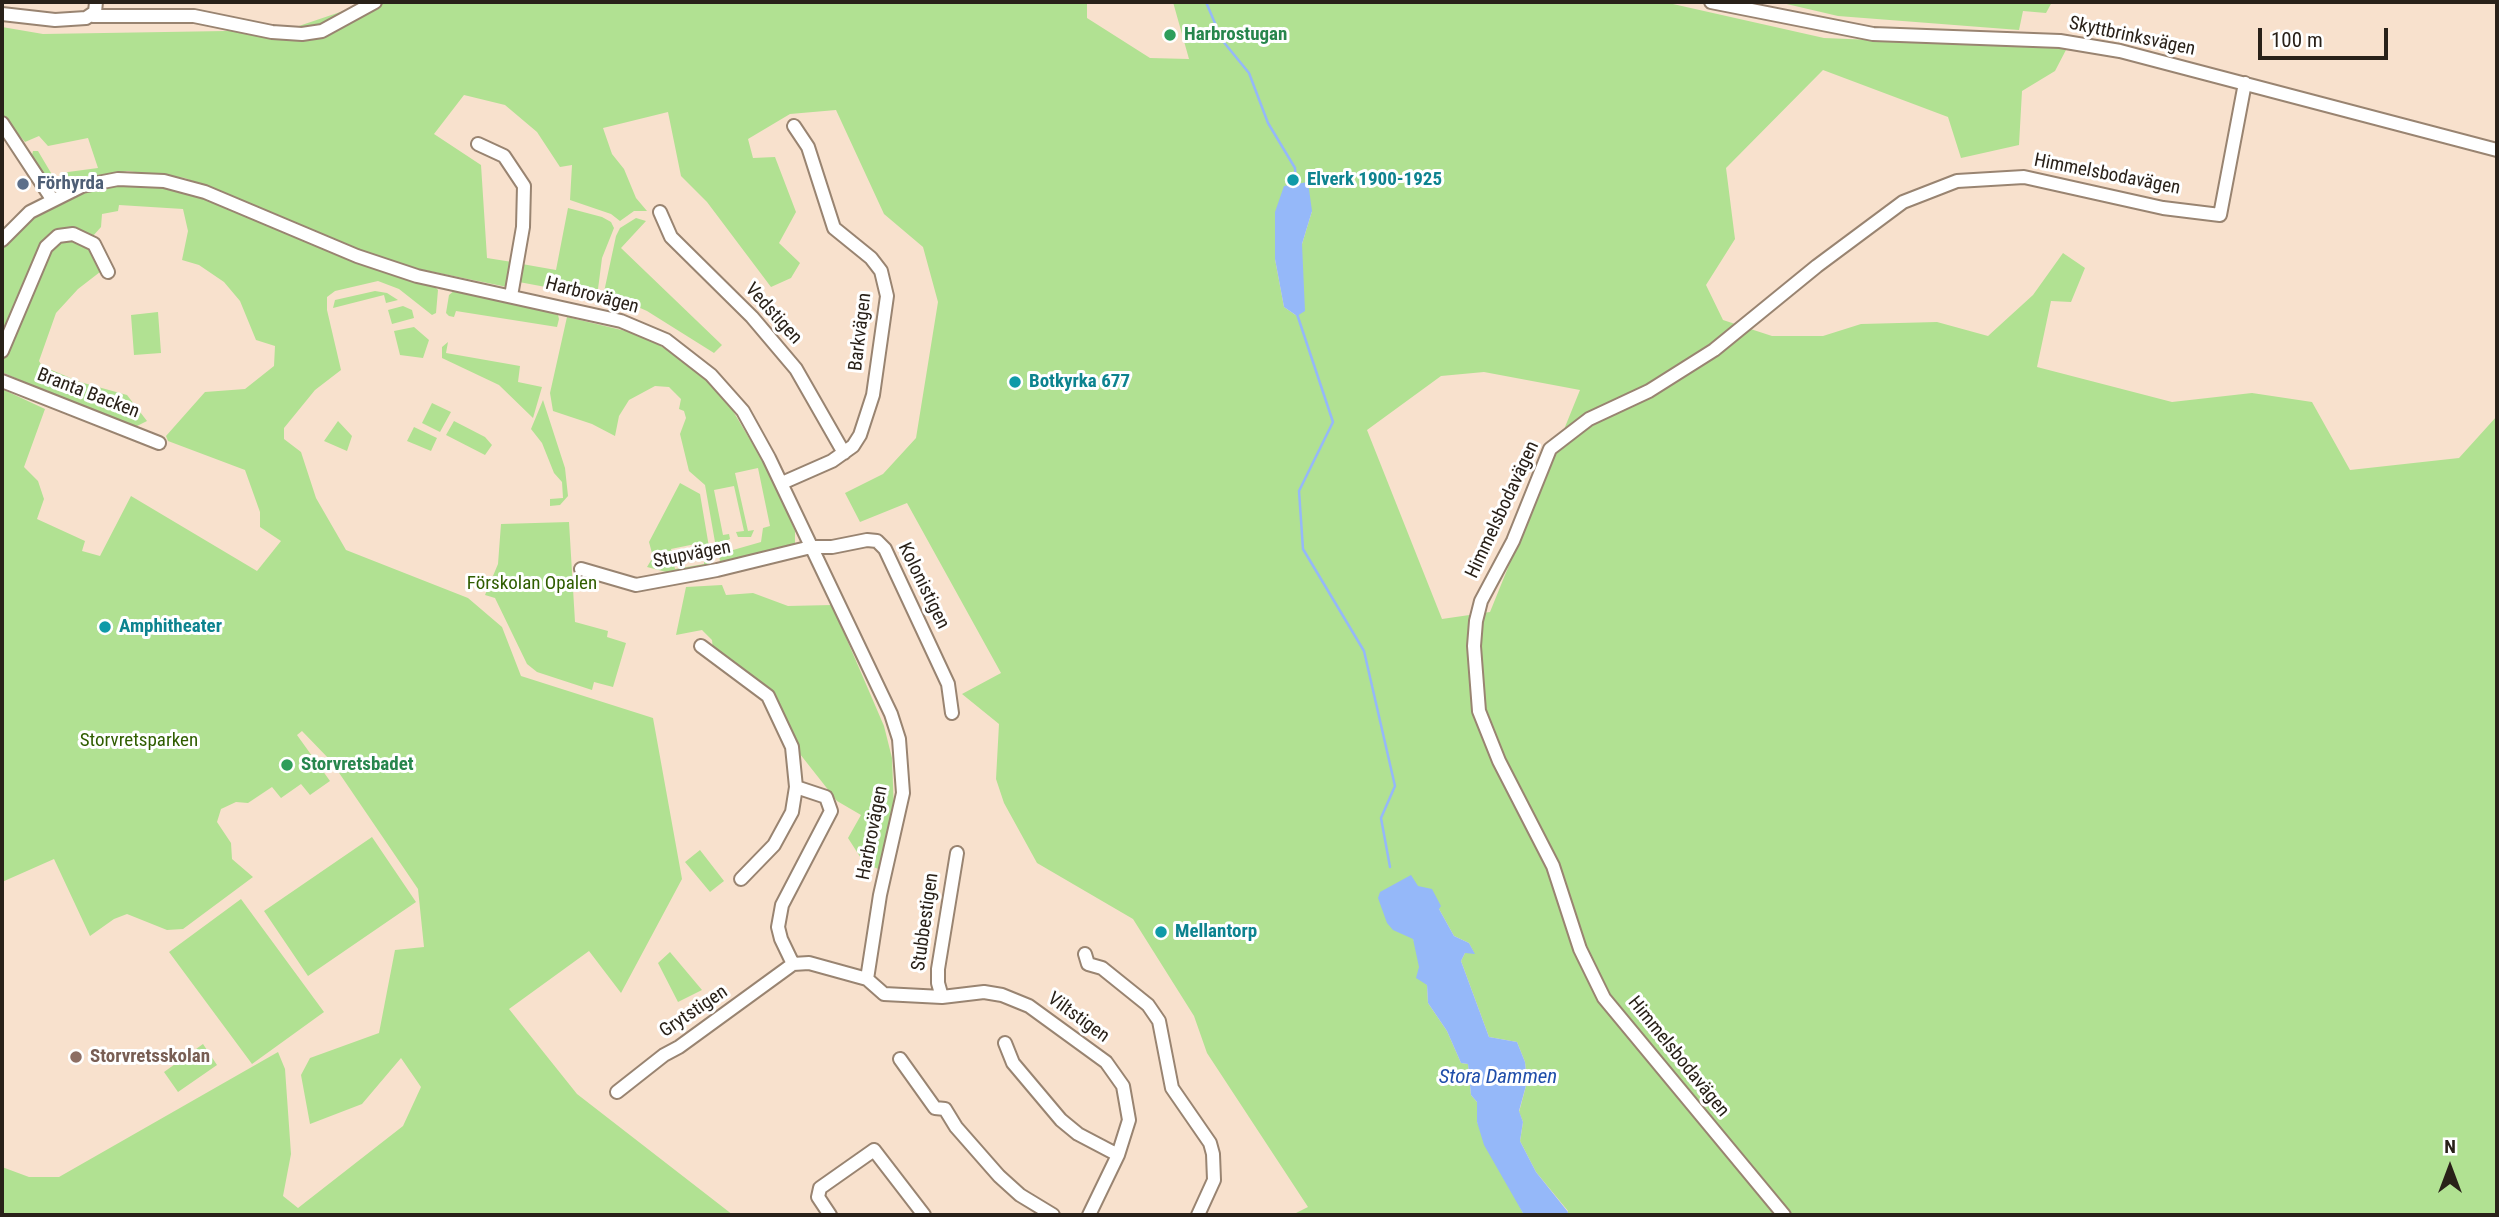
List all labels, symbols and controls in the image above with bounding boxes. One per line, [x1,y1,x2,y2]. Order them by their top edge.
street label: Skyttbrinksvägen [2067,13,2197,61]
scale bar [2261,14,2390,58]
place label: Harbrostugan [1184,24,1287,46]
marker: Harbrostugan [1162,27,1178,43]
text: 100 m [2271,28,2323,52]
street label: Himmelsbodavägen [2032,150,2182,200]
place label: Elverk 1900-1925 [1307,169,1442,191]
marker: Elverk 1900-1925 [1285,172,1301,188]
place label: Förhyrda [37,173,104,195]
marker: Förhyrda [15,176,31,192]
street label: Harbrovägen [543,273,641,319]
street label: Vedstigen [740,279,806,349]
street label: Barkvägen [845,292,877,372]
street label: Branta Backen [34,364,142,424]
place label: Botkyrka 677 [1029,371,1130,393]
marker: Botkyrka 677 [1007,374,1023,390]
street label: Himmelsbodavägen [1461,438,1545,582]
street label: Stupvägen [651,536,733,574]
street label: Kolonistigen [892,539,954,633]
park label: Förskolan Opalen [467,573,597,595]
place label: Amphitheater [119,616,222,638]
marker: Amphitheater [97,619,113,635]
park label: Storvretsparken [80,730,198,752]
place label: Storvretsbadet [301,754,414,776]
marker: Storvretsbadet [279,757,295,773]
street label: Harbrovägen [853,784,893,882]
street label: Stubbestigen [908,872,944,972]
place label: Mellantorp [1175,921,1257,943]
marker: Mellantorp [1153,924,1169,940]
street label: Grytstigen [656,981,732,1043]
street label: Viltstigen [1043,988,1113,1048]
street label: Himmelsbodavägen [1622,992,1734,1122]
place label: Storvretsskolan [90,1046,210,1068]
marker: Storvretsskolan [68,1049,84,1065]
water label: Stora Dammen [1439,1065,1557,1091]
north arrow [2415,1133,2485,1203]
text: N [2444,1135,2456,1158]

